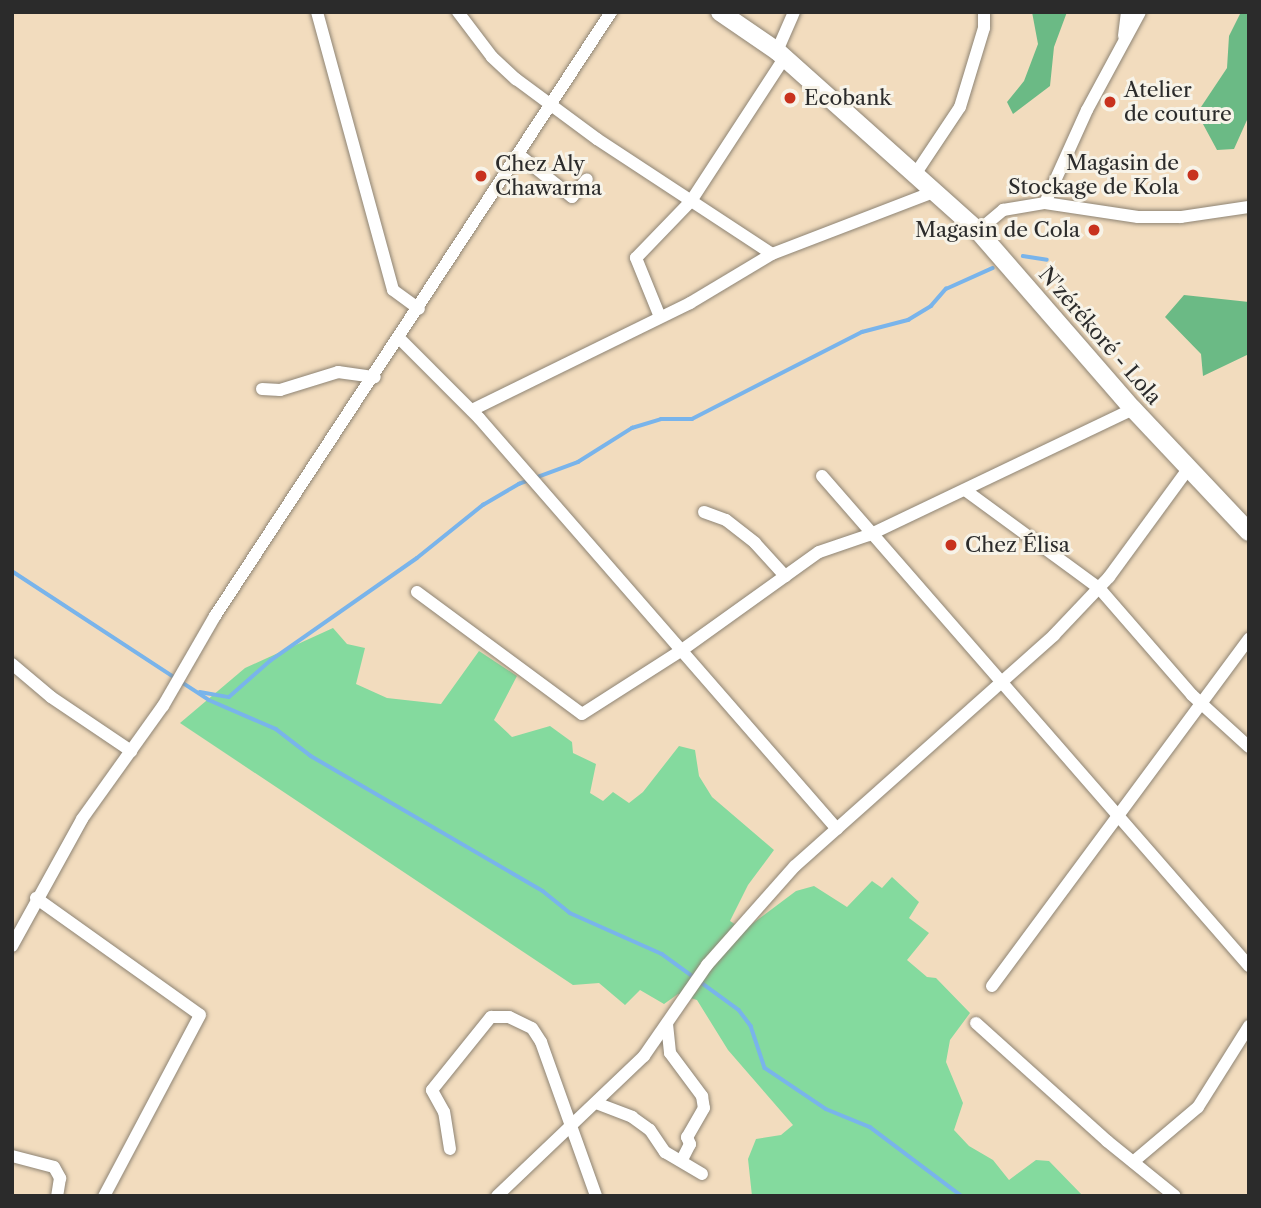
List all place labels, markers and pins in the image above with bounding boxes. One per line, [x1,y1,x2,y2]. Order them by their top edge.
place label: Atelier de couture [1124,77,1232,127]
place label: Ecobank [804,85,891,111]
marker: Ecobank [782,90,798,106]
marker: Atelier de couture [1102,94,1118,110]
place label: Magasin de Stockage de Kola [1008,150,1179,200]
place label: Chez Aly Chawarma [495,151,602,201]
marker: Magasin de Stockage de Kola [1185,167,1201,183]
marker: Chez Aly Chawarma [473,168,489,184]
place label: Magasin de Cola [915,217,1080,243]
marker: Magasin de Cola [1086,222,1102,238]
place label: Chez Élisa [965,532,1070,558]
marker: Chez Élisa [943,537,959,553]

